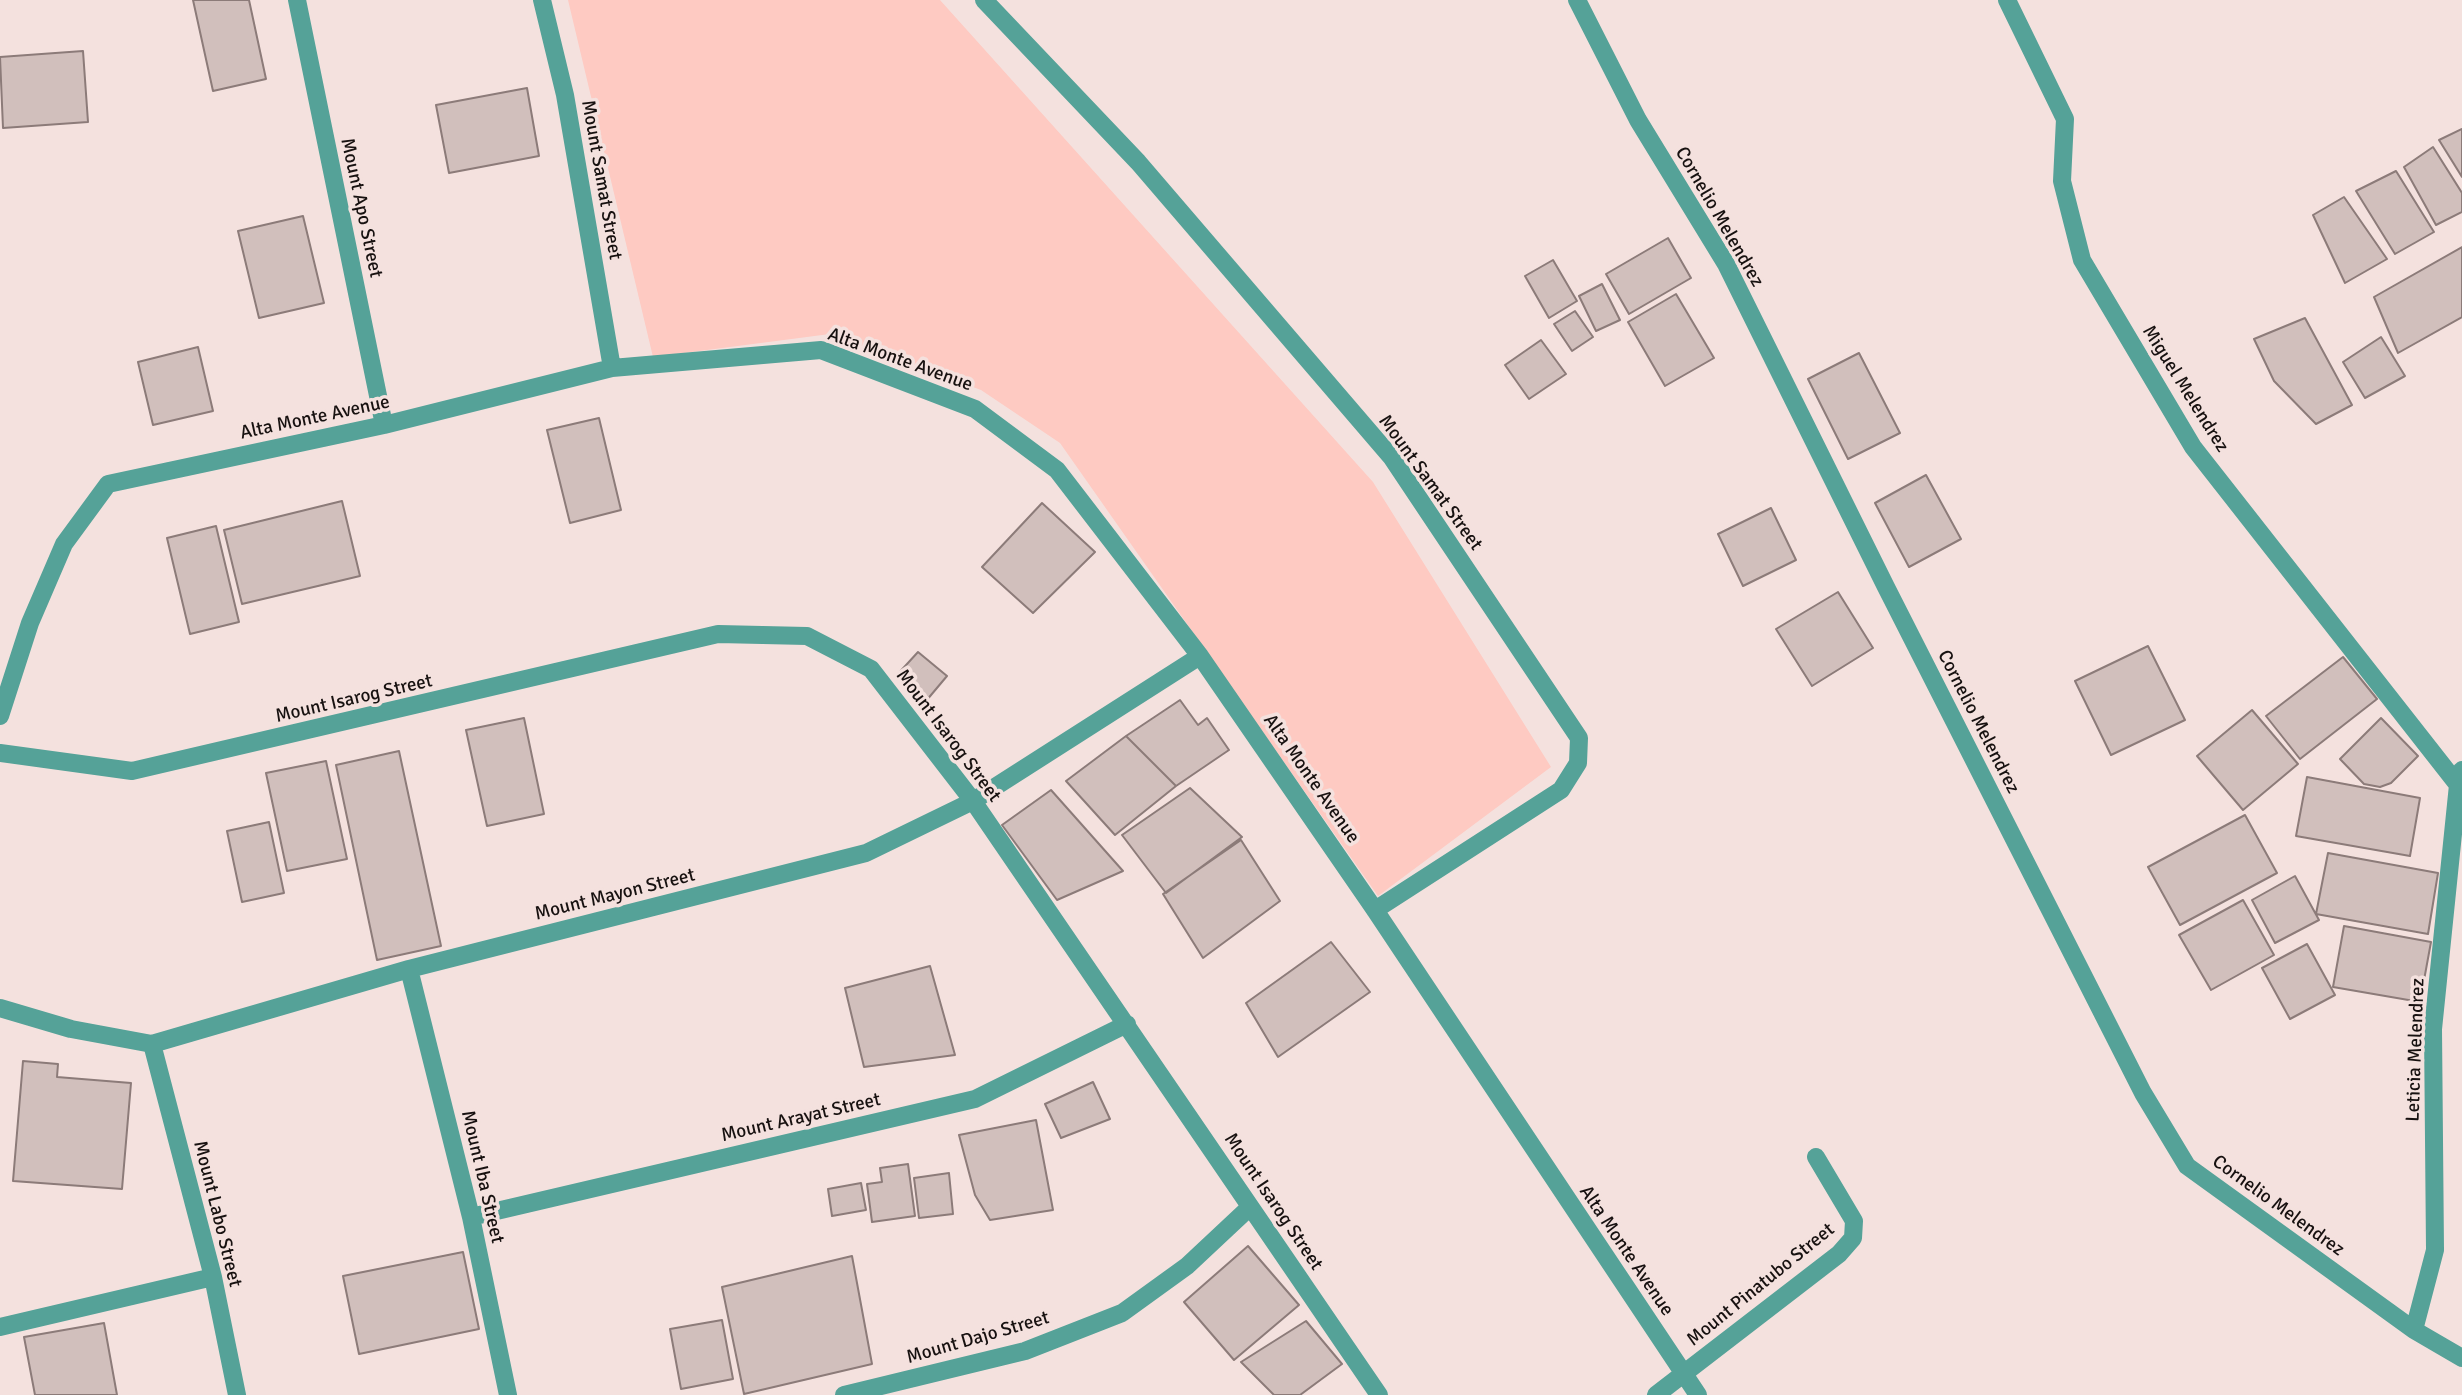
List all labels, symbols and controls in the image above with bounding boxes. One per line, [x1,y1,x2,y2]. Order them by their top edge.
street label: Mount Samat Street [576,98,626,262]
street label: Mount Apo Street [335,136,387,280]
street label: Cornelio Melendrez [1670,143,1768,291]
street label: Miguel Melendrez [2137,322,2233,456]
street label: Alta Monte Avenue [825,323,975,397]
street label: Alta Monte Avenue [238,391,392,445]
street label: Mount Samat Street [1373,411,1487,555]
street label: Cornelio Melendrez [1932,647,2024,797]
street label: Mount Isarog Street [891,665,1005,807]
street label: Mount Isarog Street [273,670,435,728]
street label: Alta Monte Avenue [1258,710,1364,848]
street label: Mount Mayon Street [533,864,697,926]
street label: Leticia Melendrez [2402,978,2430,1122]
street label: Mount Arayat Street [719,1089,883,1147]
street label: Mount Iba Street [456,1108,508,1246]
street label: Mount Isarog Street [1219,1129,1327,1275]
street label: Mount Labo Street [188,1139,246,1289]
street label: Cornelio Melendrez [2208,1150,2348,1262]
street label: Alta Monte Avenue [1574,1181,1678,1321]
street label: Mount Pinatubo Street [1683,1219,1839,1351]
street label: Mount Dajo Street [904,1307,1052,1369]

